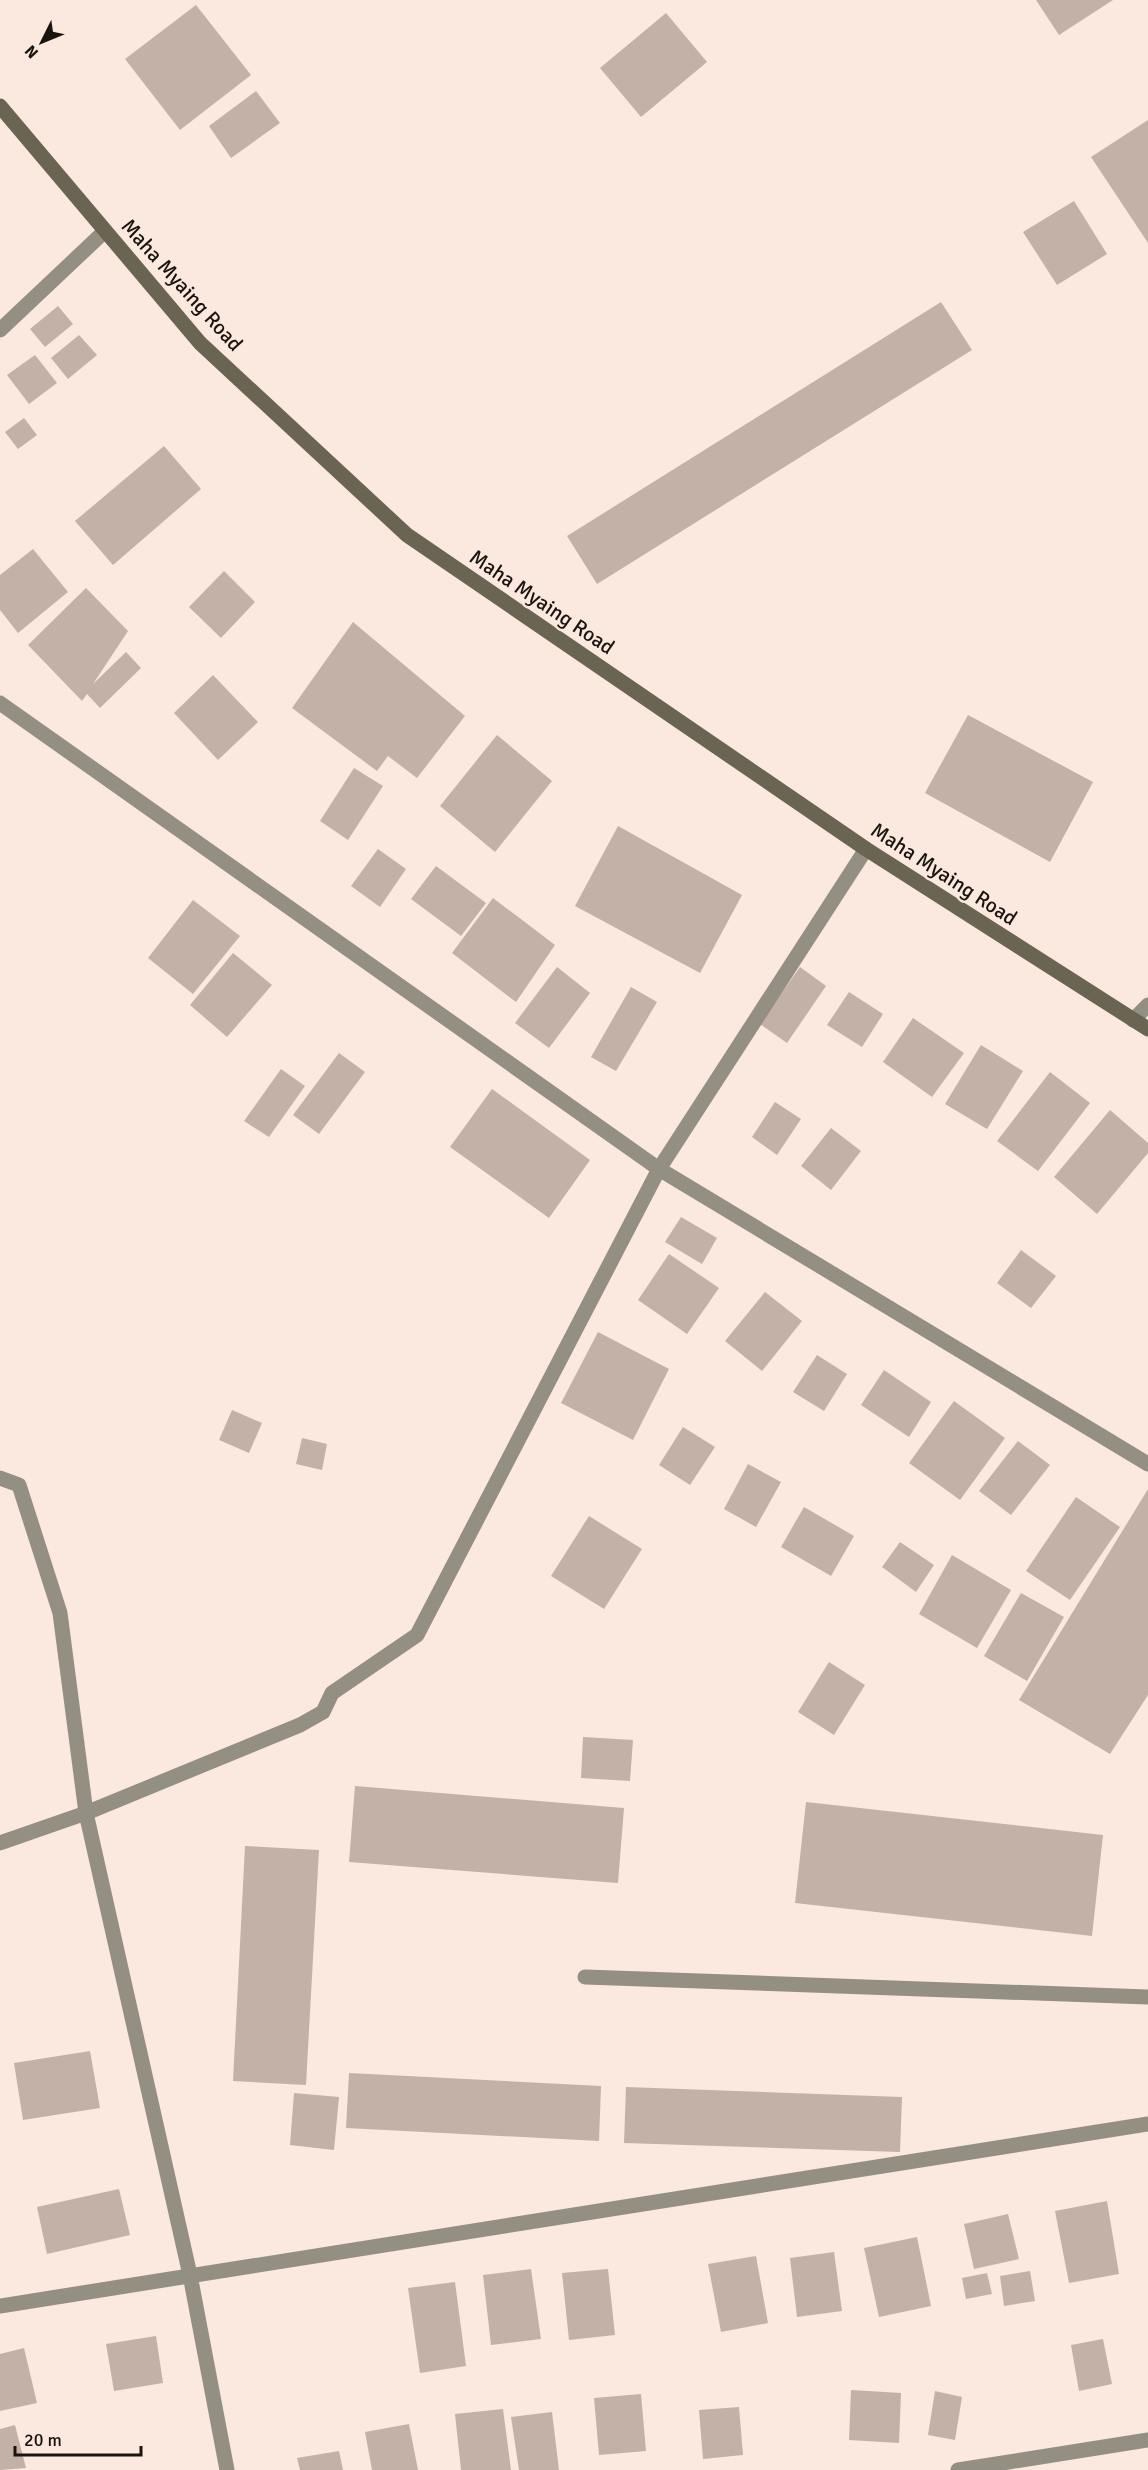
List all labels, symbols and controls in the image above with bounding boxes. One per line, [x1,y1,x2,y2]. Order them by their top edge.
north arrow [12,12,72,72]
text: N [21,41,43,62]
street label: Maha Myaing Road [116,213,248,357]
street label: Maha Myaing Road [465,544,619,660]
street label: Maha Myaing Road [866,817,1022,931]
scale bar [15,2419,141,2457]
text: 20 m [24,2429,62,2451]

